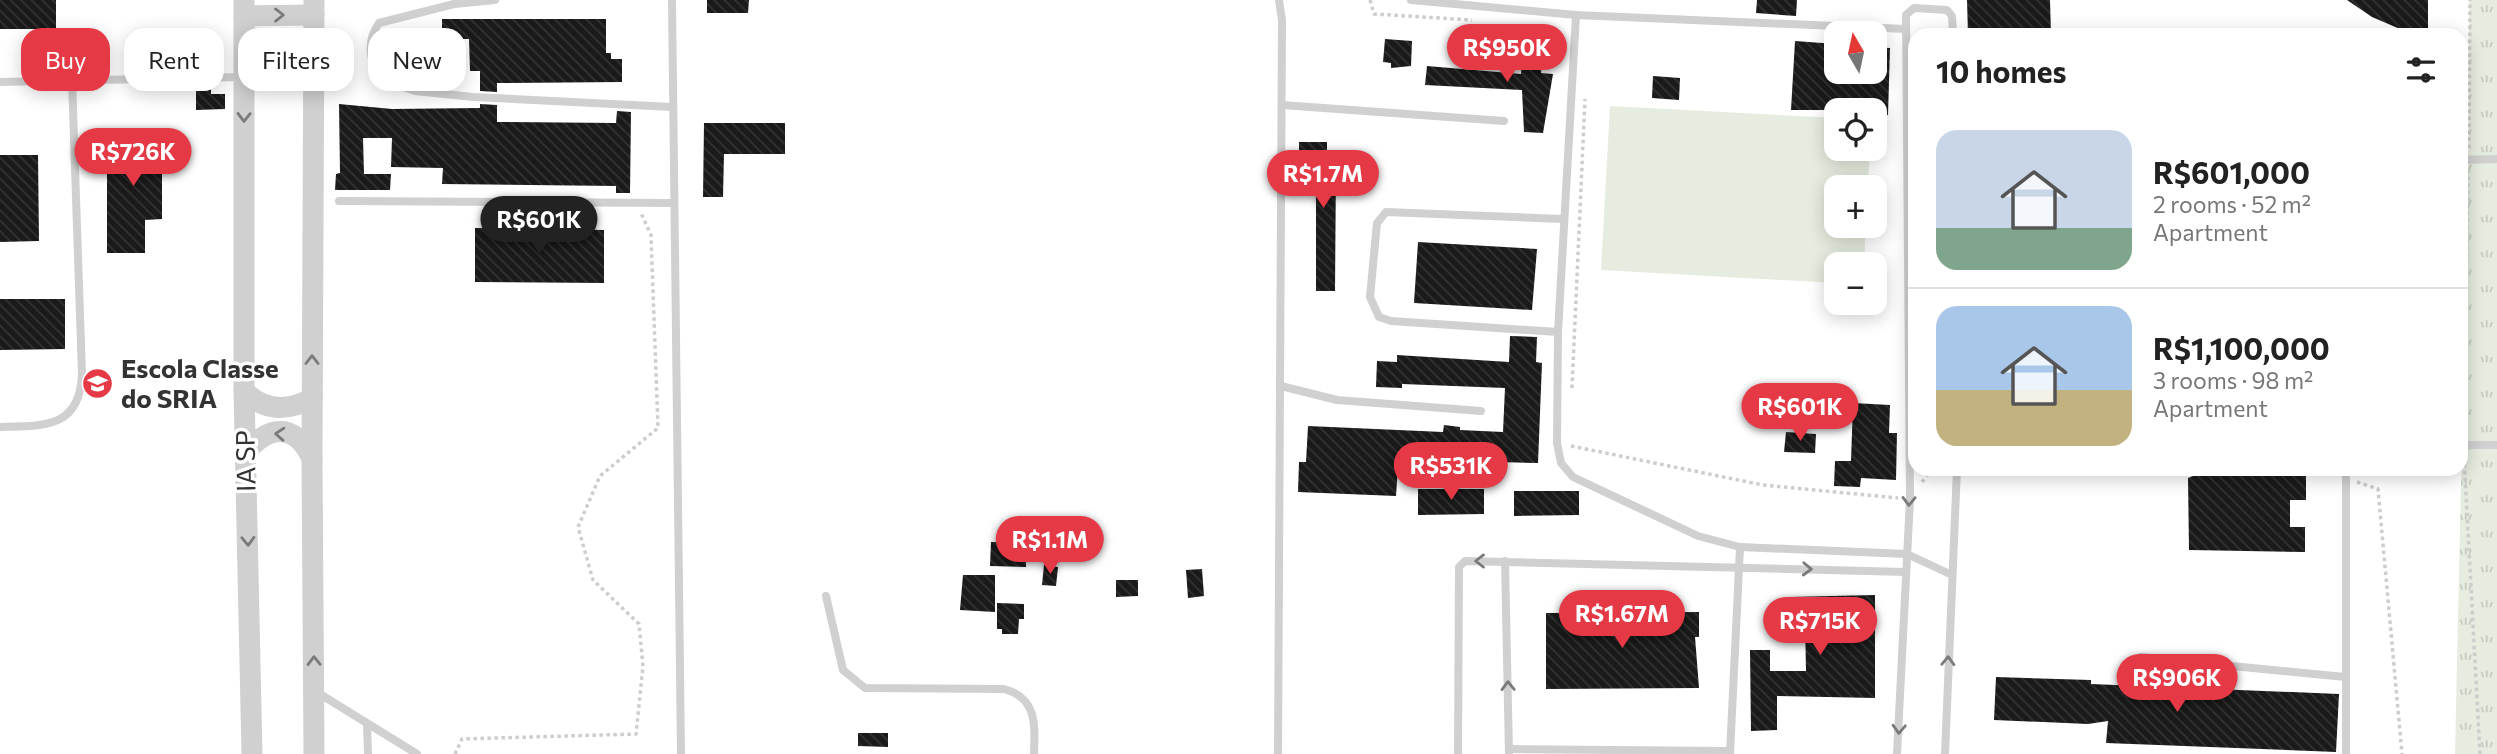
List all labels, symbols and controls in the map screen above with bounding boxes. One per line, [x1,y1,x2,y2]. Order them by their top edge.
one-way arrow [274,7,285,23]
north arrow [1824,21,1886,84]
map controls [1824,21,1887,315]
pin: R$950K [1450,24,1564,84]
chip: Buy [21,28,110,91]
chip: Rent [124,28,224,91]
chip: Filters [238,28,354,91]
chip: New [368,28,466,91]
text: R$950K [1463,33,1551,61]
icon: filters [2402,51,2440,89]
text: 10 homes [1936,52,2066,89]
button: locate [1824,98,1887,161]
one-way arrow [236,112,252,123]
pin: R$726K [76,128,190,188]
text: R$726K [91,137,175,165]
pin: R$1.7M [1266,150,1380,210]
text: R$601,000 [2153,153,2310,190]
icon: home [1992,158,2076,242]
text: R$1.7M [1283,159,1363,187]
button: + [1824,175,1887,238]
text: 2 rooms · 52 m² [2153,190,2311,218]
pin: R$601K [482,196,596,256]
text: R$601K [496,205,582,233]
text: Apartment [2153,218,2268,246]
button: − [1824,252,1887,315]
text: R$1,100,000 [2153,329,2330,366]
icon: home [1992,334,2076,418]
place label: Escola Classe do SRIA [121,352,279,413]
one-way arrow [304,355,320,365]
text: 3 rooms · 98 m² [2153,366,2313,394]
school or university icon: Escola Classe do SRIA [81,367,115,401]
pin: R$601K [1743,384,1857,443]
text: R$601K [1757,392,1843,420]
text: Apartment [2153,394,2268,422]
one-way arrow [274,426,285,441]
street label: IA SP [228,430,261,492]
pin: R$531K [1394,442,1508,502]
text: R$531K [1410,451,1492,479]
one-way arrow [1901,497,1917,507]
pin: R$1.1M [993,516,1107,576]
text: R$1.1M [1012,525,1088,553]
one-way arrow [240,535,255,546]
one-way arrow [1474,553,1485,569]
one-way arrow [1802,561,1813,576]
pin: R$1.67M [1557,590,1687,650]
pin: R$715K [1763,598,1877,657]
text: R$1.67M [1575,599,1669,627]
text: R$715K [1779,606,1861,634]
pin: R$906K [2120,654,2234,714]
one-way arrow [306,656,322,666]
one-way arrow [1941,656,1956,667]
text: R$906K [2133,663,2221,691]
one-way arrow [1500,680,1515,691]
one-way arrow [1891,723,1906,734]

